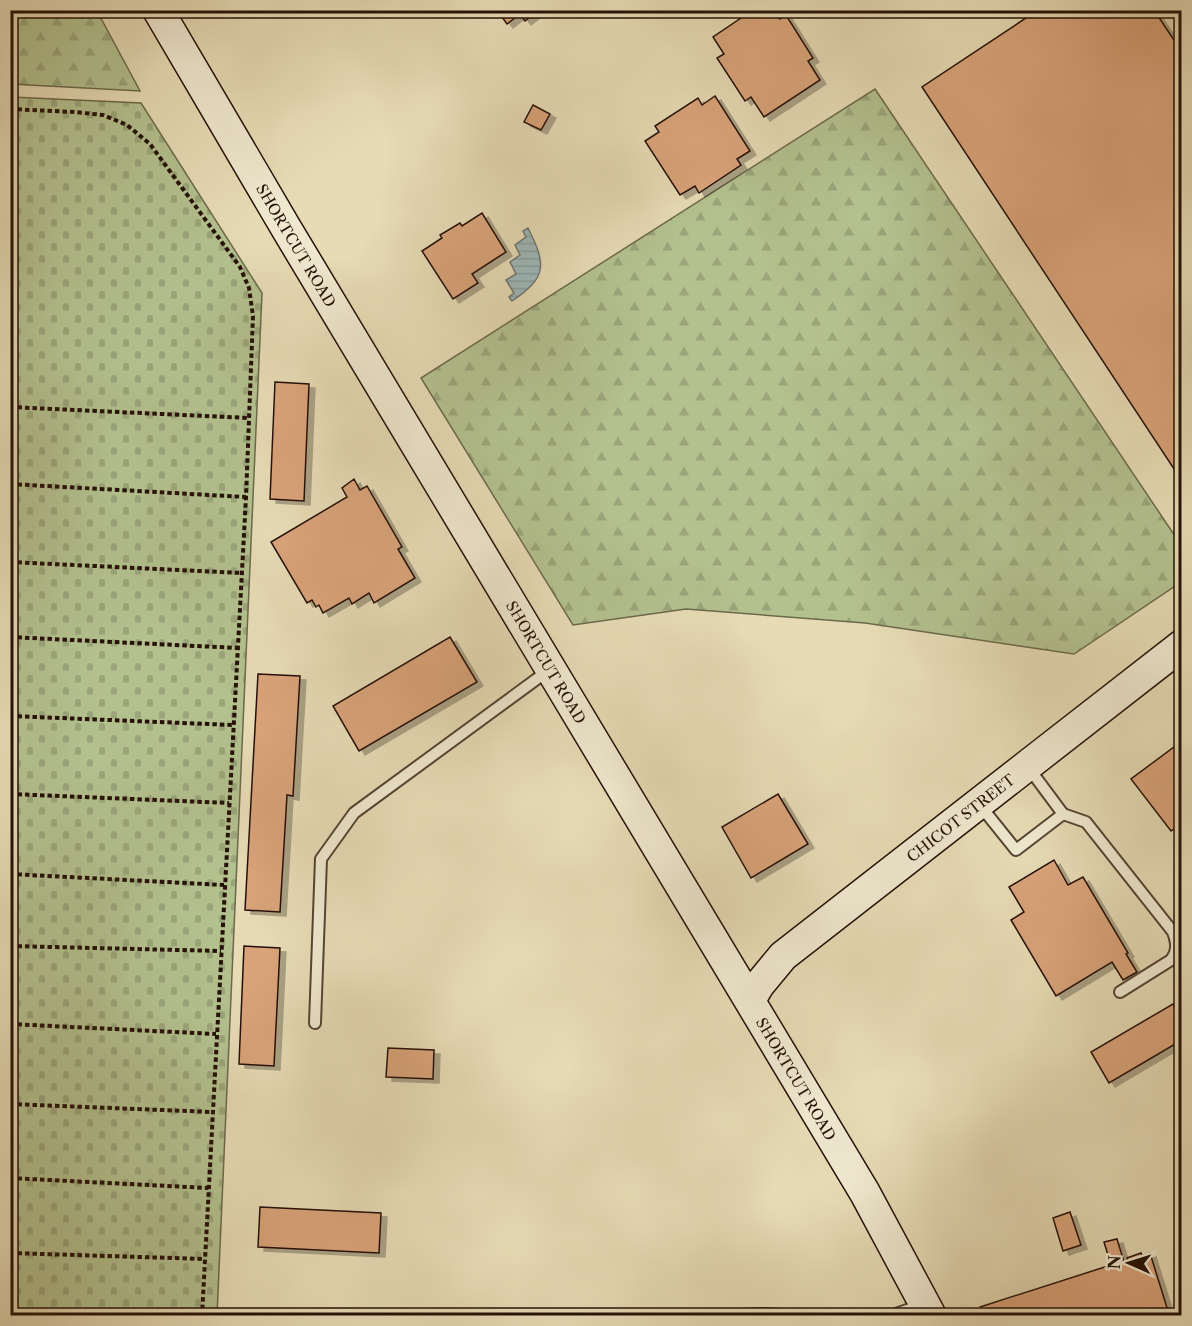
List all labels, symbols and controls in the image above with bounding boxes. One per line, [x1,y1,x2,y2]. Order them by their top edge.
street label: SHORTCUT ROAD [253,180,341,310]
street label: SHORTCUT ROAD [502,597,591,727]
street label: CHICOT STREET [902,769,1019,866]
street label: SHORTCUT ROAD [752,1014,841,1144]
north arrow [1099,1233,1159,1293]
text: N [1104,1255,1124,1270]

